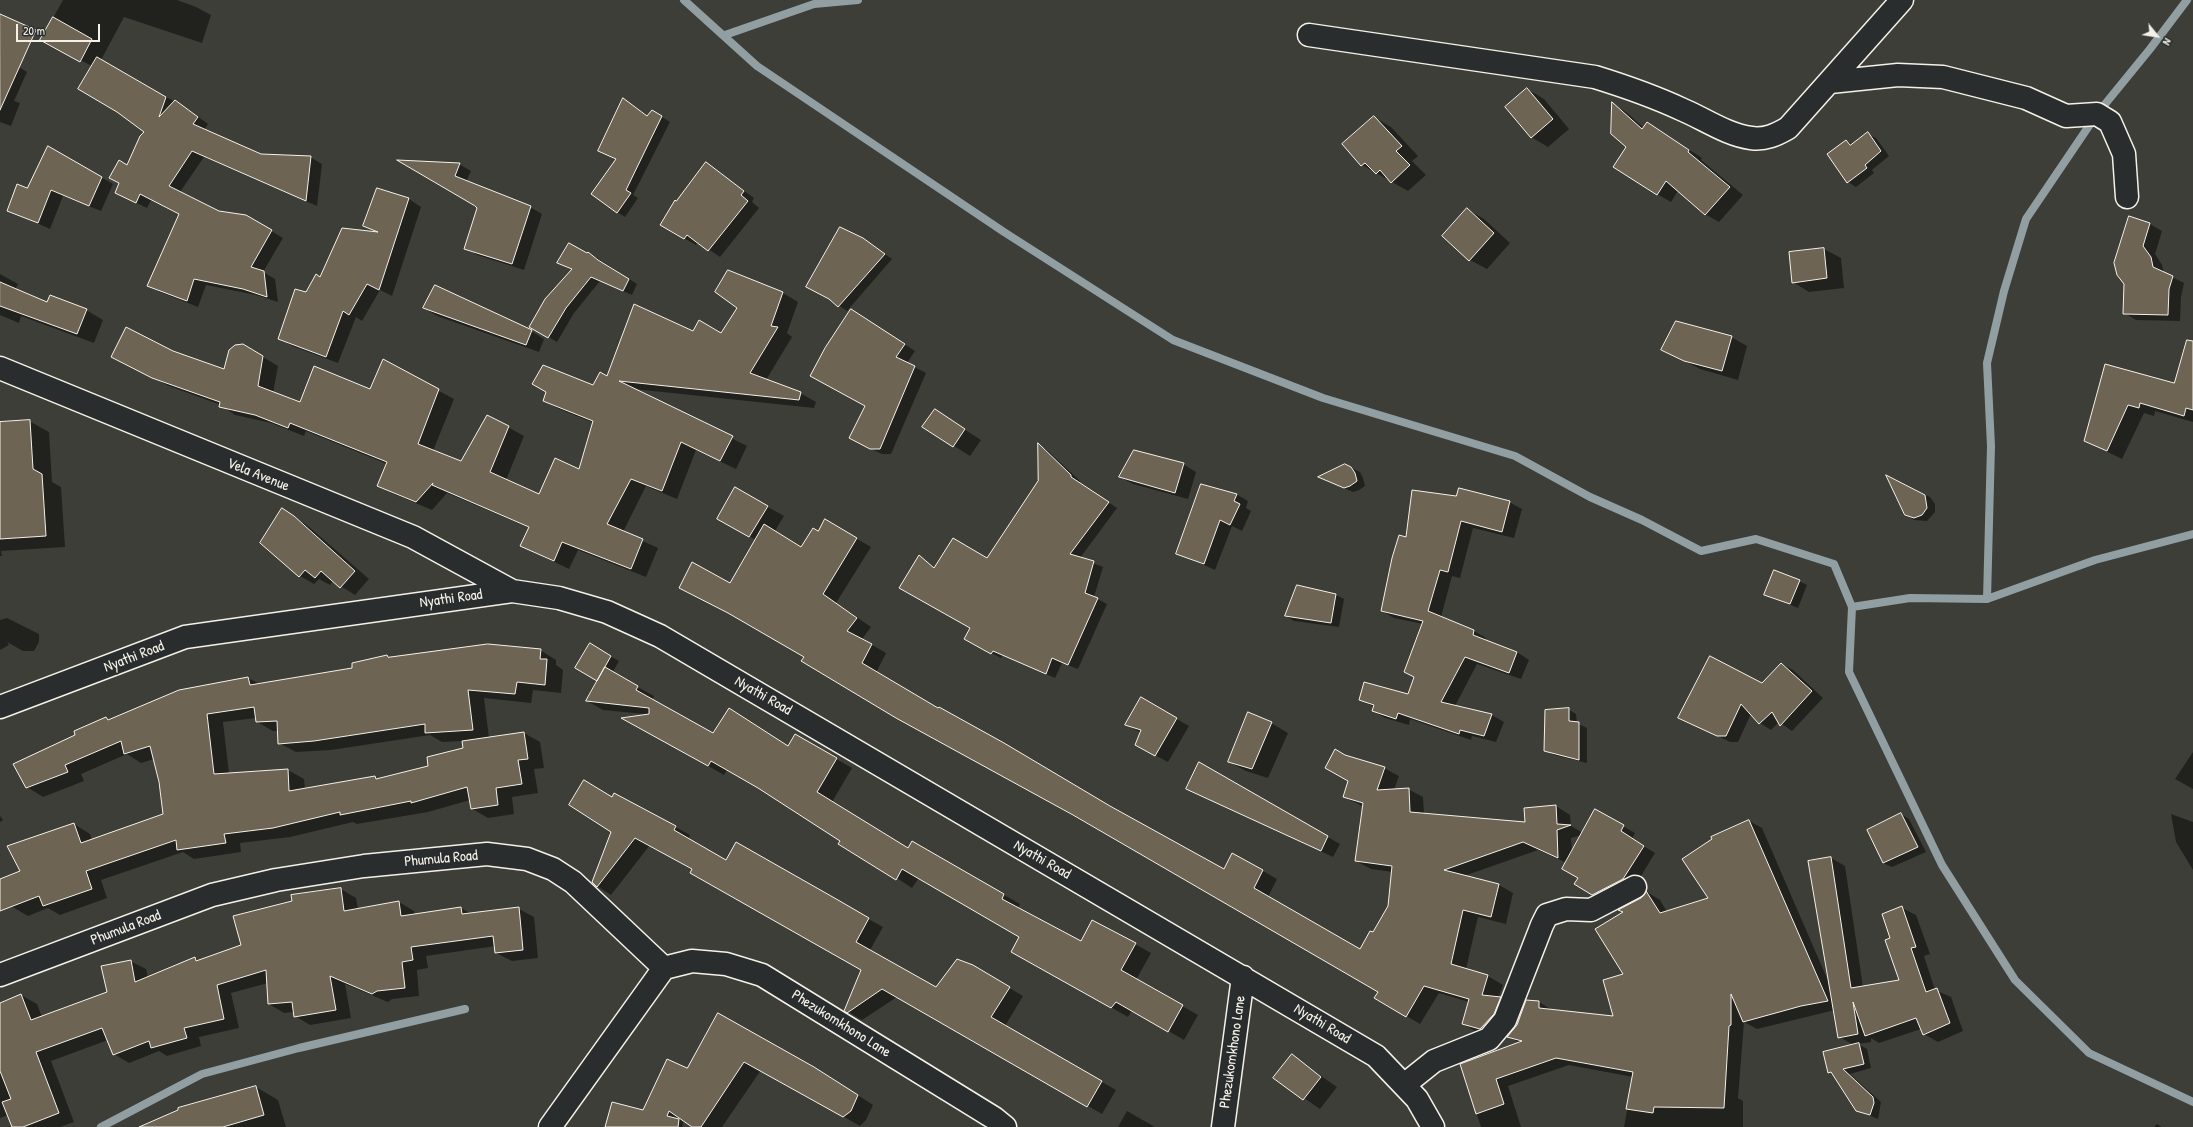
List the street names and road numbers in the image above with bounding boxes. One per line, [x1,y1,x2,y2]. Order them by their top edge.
street label: Vela Avenue [224,454,292,496]
street label: Nyathi Road [419,586,483,612]
street label: Nyathi Road [101,637,167,677]
street label: Nyathi Road [731,672,795,720]
street label: Nyathi Road [1010,836,1074,884]
street label: Phumula Road [404,847,478,871]
street label: Phumula Road [88,906,164,950]
street label: Phezukomkhono Lane [788,986,894,1062]
street label: Phezukomkhono Lane [1216,995,1250,1109]
street label: Nyathi Road [1290,1000,1354,1048]

